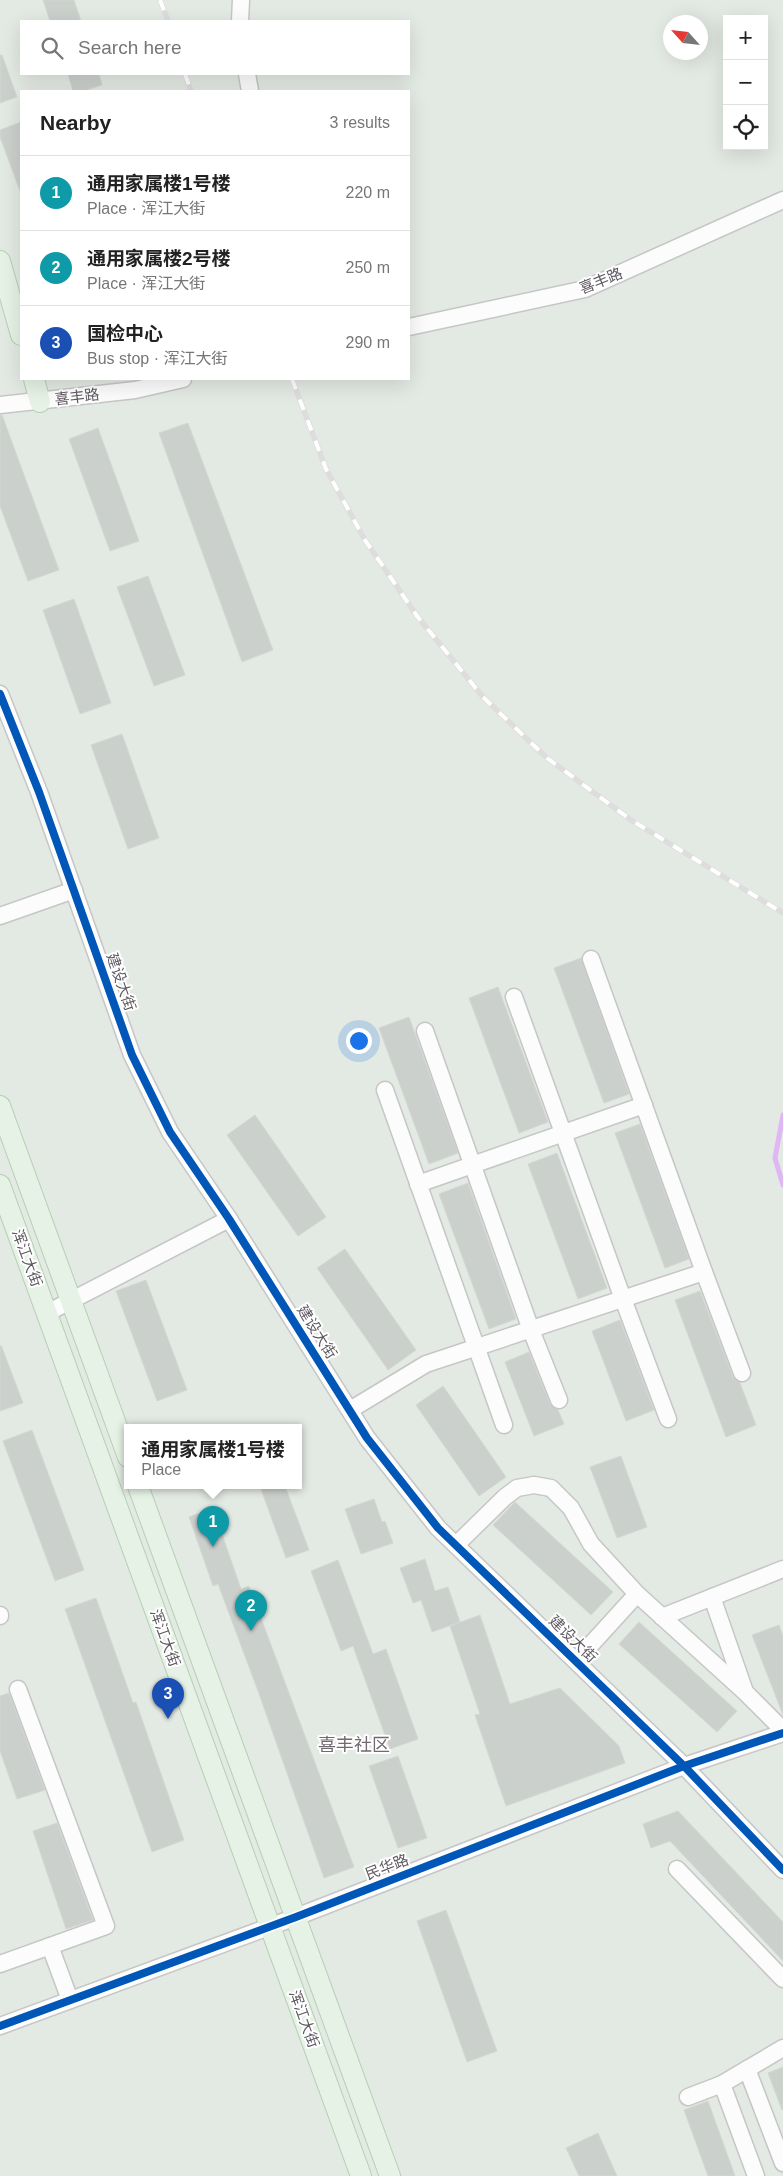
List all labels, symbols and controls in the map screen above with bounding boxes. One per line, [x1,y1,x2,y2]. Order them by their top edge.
north arrow [663,15,708,60]
map controls [723,15,768,150]
button: + [723,15,768,60]
search box [20,20,410,75]
icon: search [38,34,66,62]
text: Search here [78,37,182,58]
button: − [723,60,768,105]
button: locate [723,105,768,150]
text: Nearby [40,111,111,134]
text: 3 results [330,114,390,131]
text: 通用家属楼1号楼 [87,173,231,194]
text: 1 [52,184,60,201]
text: 220 m [346,184,390,201]
text: Place · 浑江大街 [87,200,205,217]
text: 通用家属楼2号楼 [87,248,231,269]
text: 2 [52,259,60,276]
text: 250 m [346,259,390,276]
street label: 喜丰路 [577,264,625,297]
text: Place · 浑江大街 [87,275,205,292]
text: 国检中心 [87,323,163,344]
text: 3 [52,334,60,351]
text: 290 m [346,334,390,351]
text: Bus stop · 浑江大街 [87,350,227,367]
street label: 喜丰路 [54,385,100,408]
street label: 建设大街 [104,951,139,1013]
your location [346,1028,372,1054]
street label: 浑江大街 [9,1227,46,1289]
street label: 建设大街 [294,1302,341,1362]
popup [124,1424,302,1489]
text: 通用家属楼1号楼 [141,1439,285,1460]
text: Place [141,1461,181,1478]
pin: 1 [197,1506,229,1547]
pin: 2 [235,1590,267,1631]
street label: 浑江大街 [147,1607,184,1669]
street label: 建设大街 [546,1612,601,1666]
pin: 3 [152,1678,184,1719]
district label: 喜丰社区 [318,1735,390,1755]
street label: 民华路 [363,1851,411,1883]
street label: 浑江大街 [286,1988,323,2050]

